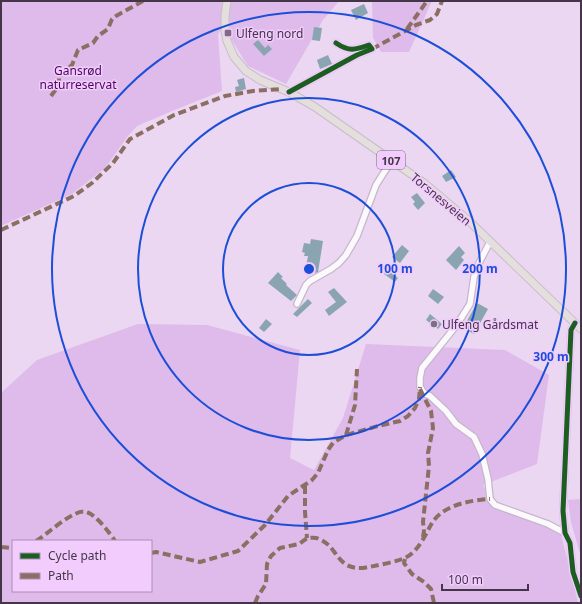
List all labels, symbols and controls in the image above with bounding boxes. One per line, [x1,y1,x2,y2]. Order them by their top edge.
place label: Ulfeng nord [236,25,303,42]
marker: Ulfeng nord [223,28,233,38]
park label: Gansrød naturreservat [40,62,117,93]
road number: 107 [377,151,405,169]
street label: Torsnesveien [407,169,475,229]
text: 100 m [377,260,413,277]
text: 200 m [462,260,498,277]
centre of rings [302,262,316,276]
place label: Ulfeng Gårdsmat [442,316,539,333]
marker: Ulfeng Gårdsmat [429,319,439,329]
text: 300 m [533,348,569,365]
legend [12,540,152,592]
text: Cycle path [48,547,106,564]
scale bar [442,566,528,592]
text: Path [48,567,74,584]
text: 100 m [448,571,483,588]

